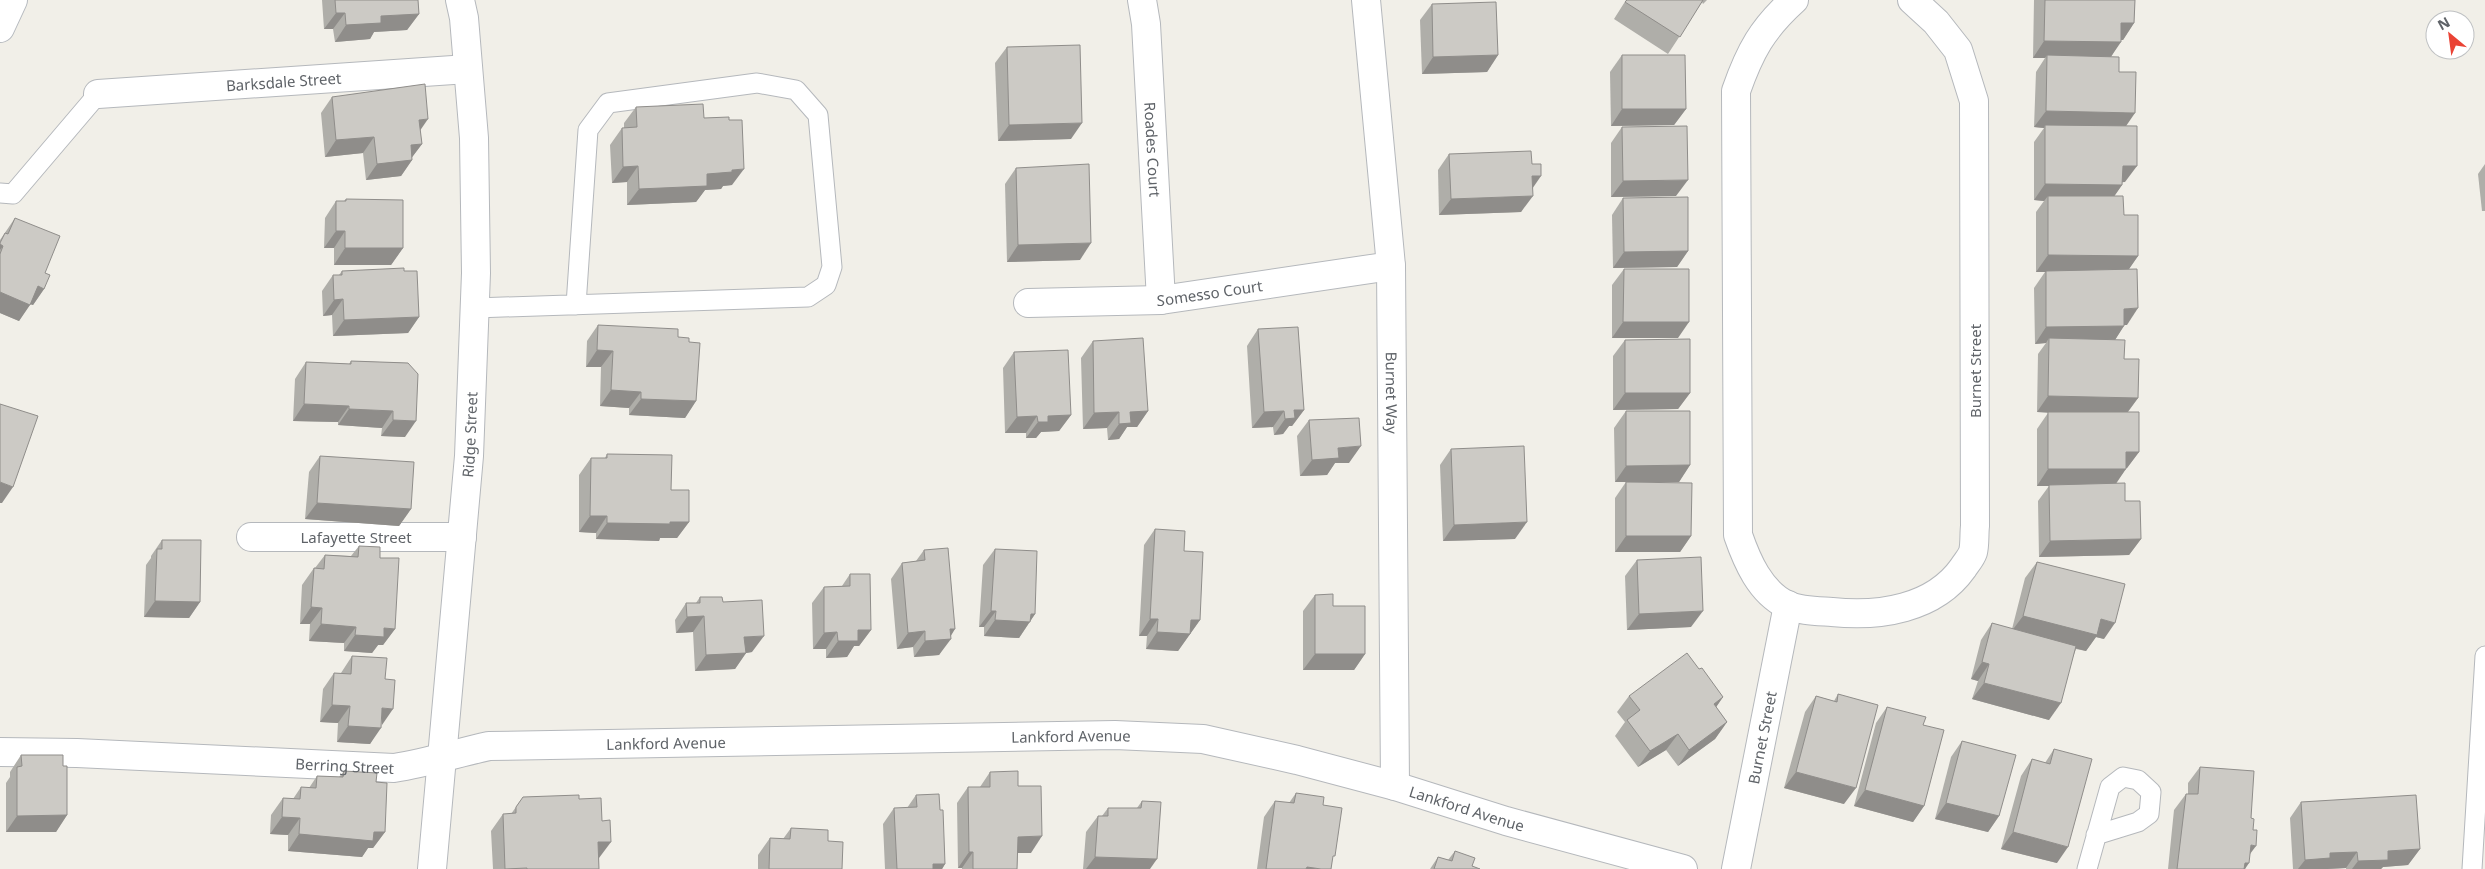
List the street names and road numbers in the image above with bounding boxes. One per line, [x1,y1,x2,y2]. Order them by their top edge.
street label: Barksdale Street [225,68,342,95]
street label: Roades Court [1140,101,1165,198]
street label: Somesso Court [1156,275,1264,310]
street label: Burnet Street [1965,323,1985,418]
street label: Burnet Way [1382,352,1402,434]
street label: Ridge Street [457,391,481,478]
street label: Lafayette Street [300,527,412,547]
street label: Burnet Street [1743,689,1781,786]
street label: Lankford Avenue [1011,725,1131,747]
street label: Lankford Avenue [606,732,726,754]
street label: Berring Street [295,753,395,778]
street label: Lankford Avenue [1407,781,1527,836]

